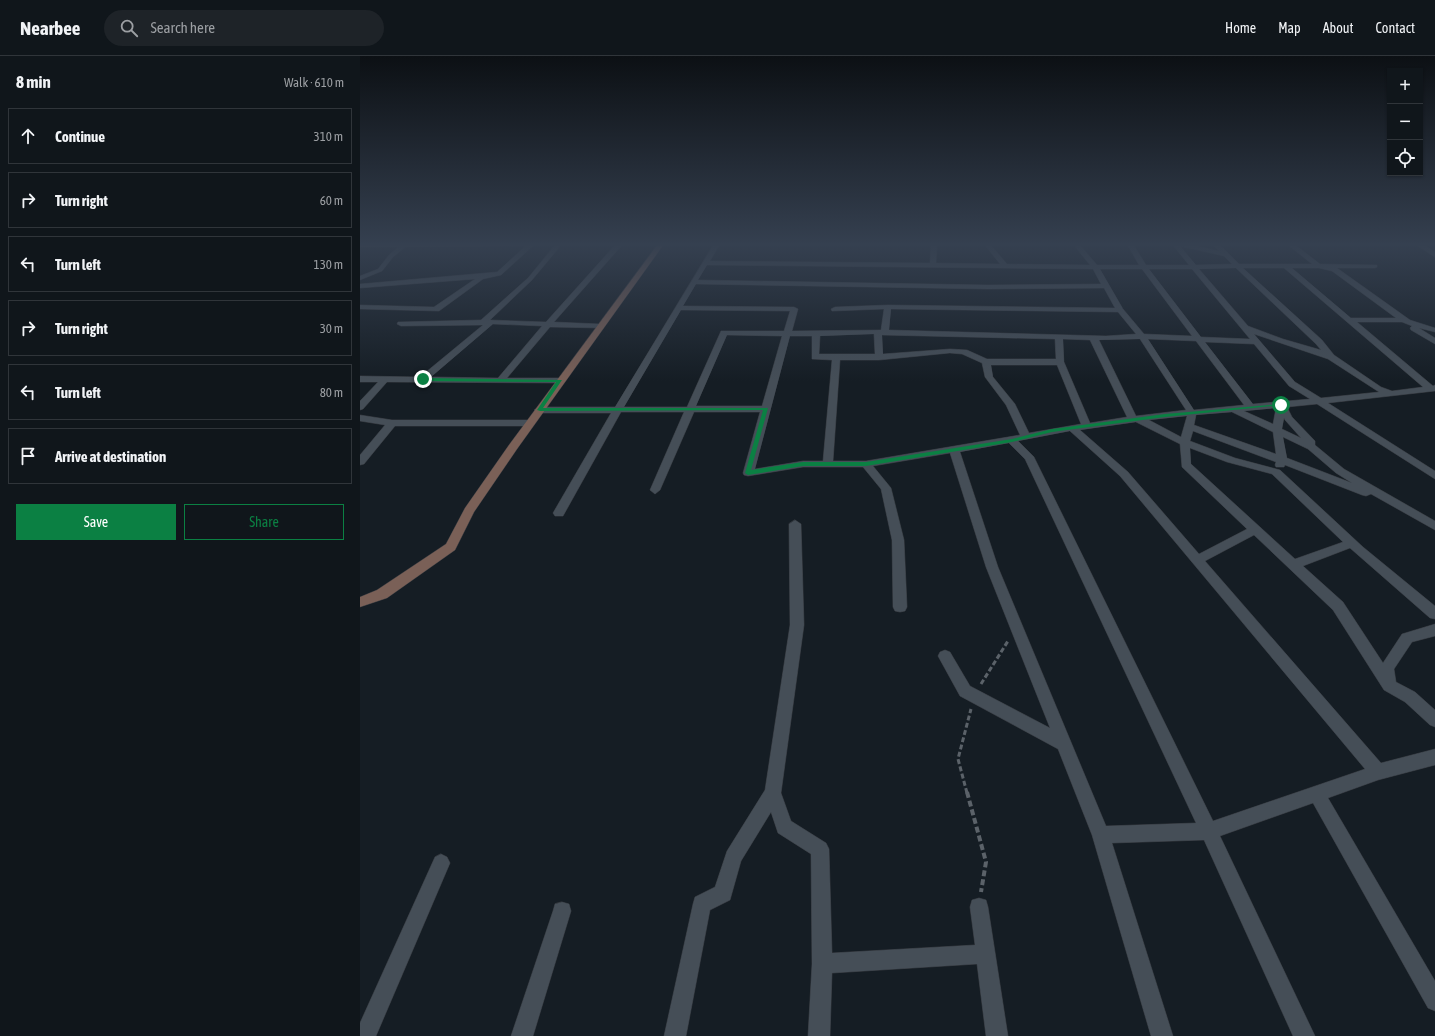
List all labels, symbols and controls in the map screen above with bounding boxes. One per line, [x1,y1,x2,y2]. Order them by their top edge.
search box [104,10,384,46]
text: Nearbee [20,17,80,39]
icon: search [118,17,140,39]
text: Search here [150,19,215,36]
text: Home [1225,20,1256,36]
text: Map [1278,20,1301,36]
text: About [1323,20,1354,36]
text: Contact [1376,20,1415,36]
map controls [1387,68,1423,176]
button: + [1387,68,1423,104]
text: 8 min [16,72,51,92]
text: Walk · 610 m [284,75,344,90]
button: − [1387,104,1423,140]
icon: ahead [17,125,39,147]
text: Continue [55,128,105,145]
text: 310 m [314,129,343,144]
button: locate [1387,140,1423,176]
icon: right [17,189,39,211]
text: Turn right [55,192,108,209]
text: 60 m [320,193,343,208]
icon: left [17,253,39,275]
text: Turn left [55,256,101,273]
text: 130 m [314,257,343,272]
icon: right [17,317,39,339]
text: Turn right [55,320,108,337]
text: 30 m [320,321,343,336]
route end [414,370,432,388]
icon: left [17,381,39,403]
text: Turn left [55,384,101,401]
text: 80 m [320,385,343,400]
route start [1272,396,1290,414]
icon: arrive [17,445,39,467]
text: Arrive at destination [55,448,166,465]
button: Save [16,504,176,540]
button: Share [184,504,344,540]

